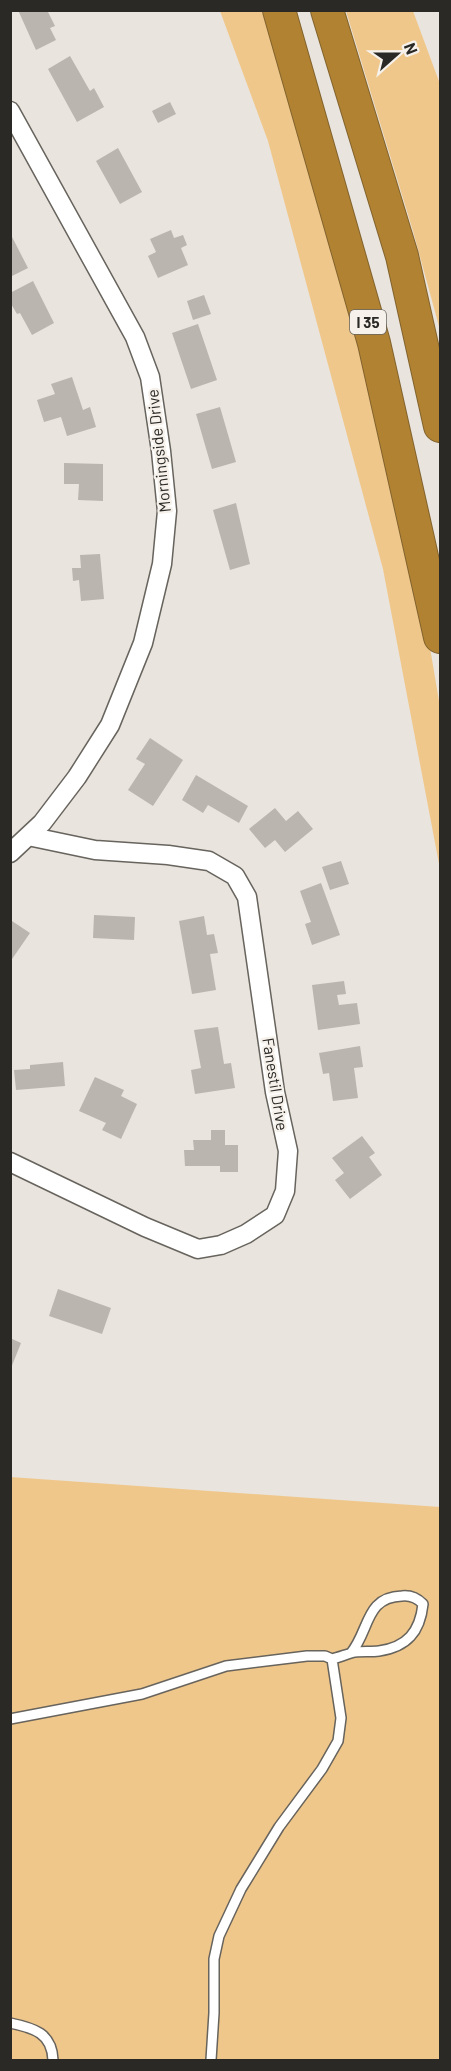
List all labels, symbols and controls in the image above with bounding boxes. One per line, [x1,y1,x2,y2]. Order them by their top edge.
north arrow [367,24,427,84]
text: N [401,40,422,57]
road number: I 35 [350,310,386,334]
street label: Morningside Drive [142,389,174,513]
street label: Fanestil Drive [259,1036,293,1132]

